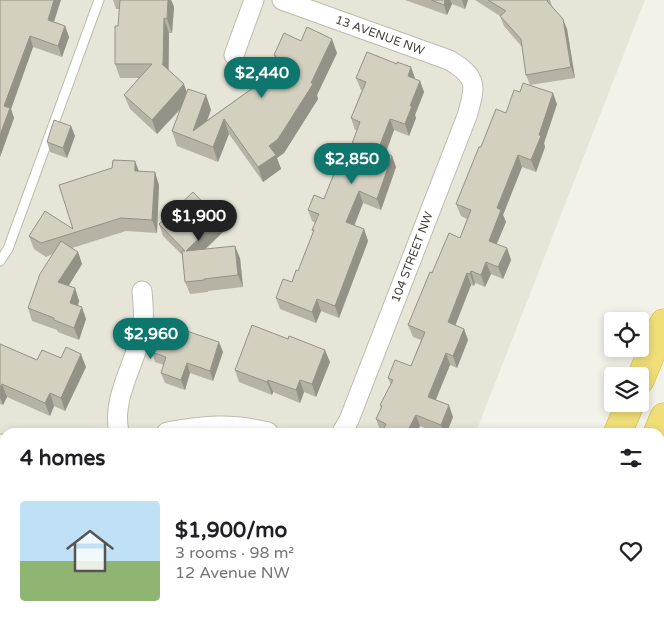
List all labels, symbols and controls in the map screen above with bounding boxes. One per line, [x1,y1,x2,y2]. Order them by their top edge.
street label: 13 AVENUE NW [333,12,427,58]
pin: $2,440 [221,56,303,99]
text: $2,440 [235,63,289,83]
pin: $2,850 [311,142,393,185]
text: $2,850 [325,149,379,169]
pin: $1,900 [158,200,240,242]
text: $1,900 [172,206,226,226]
street label: 104 STREET NW [388,210,436,304]
map controls [604,312,649,412]
button: locate [604,312,649,357]
pin: $2,960 [110,318,192,360]
text: $2,960 [124,324,178,344]
button: layers [604,367,649,412]
icon: filters [617,444,645,472]
text: 4 homes [20,446,105,471]
text: $1,900/mo [175,518,287,543]
icon: home [60,521,120,581]
icon: heart [617,537,645,565]
text: 3 rooms · 98 m² [175,543,294,563]
text: 12 Avenue NW [175,563,290,583]

